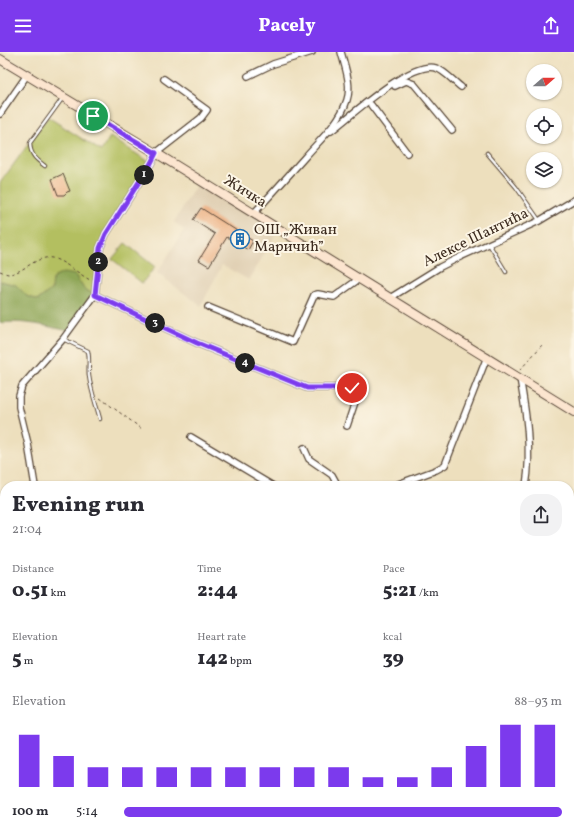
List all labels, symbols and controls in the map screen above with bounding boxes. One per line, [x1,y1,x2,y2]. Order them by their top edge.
text: Pacely [259,14,315,39]
icon: menu [12,15,34,37]
icon: share [540,15,562,37]
north arrow [526,64,562,100]
map controls [526,64,562,188]
pin [76,99,110,133]
icon: arrive [82,105,104,127]
button: locate [526,108,562,144]
button: layers [526,152,562,188]
pin: 1 [134,165,154,185]
text: 1 [142,167,146,182]
street label: Жичка [219,171,271,213]
street label: Алексе Шантића [420,203,532,273]
place label: ОШ „Живан Маричић” [254,220,337,258]
building icon: ОШ „Живан Маричић” [229,228,251,250]
pin: 2 [88,252,108,272]
text: 2 [95,254,101,269]
pin: 3 [145,313,165,333]
text: 3 [152,315,158,330]
pin: 4 [235,353,255,373]
text: 4 [242,355,248,370]
pin [335,371,369,405]
icon: check [341,377,363,399]
text: Evening run [12,490,145,521]
button: share [520,494,562,536]
text: 21:04 [12,521,42,539]
text: Distance [12,562,54,577]
text: Time [197,562,221,577]
text: Pace [383,562,405,577]
text: 0.51 [12,577,48,605]
text: 2:44 [197,577,238,605]
text: 5:21 [383,577,417,605]
text: km [48,586,66,601]
text: /km [417,586,439,601]
text: Elevation [12,630,58,645]
text: Heart rate [197,630,246,645]
text: kcal [383,630,402,645]
text: 5 [12,645,22,673]
text: 142 [197,645,228,673]
text: 39 [383,645,404,673]
text: m [22,654,34,669]
text: bpm [228,654,252,669]
text: Elevation [12,693,66,711]
text: 88–93 m [514,693,562,711]
text: 100 m [12,803,49,821]
text: 5:14 [76,803,98,821]

